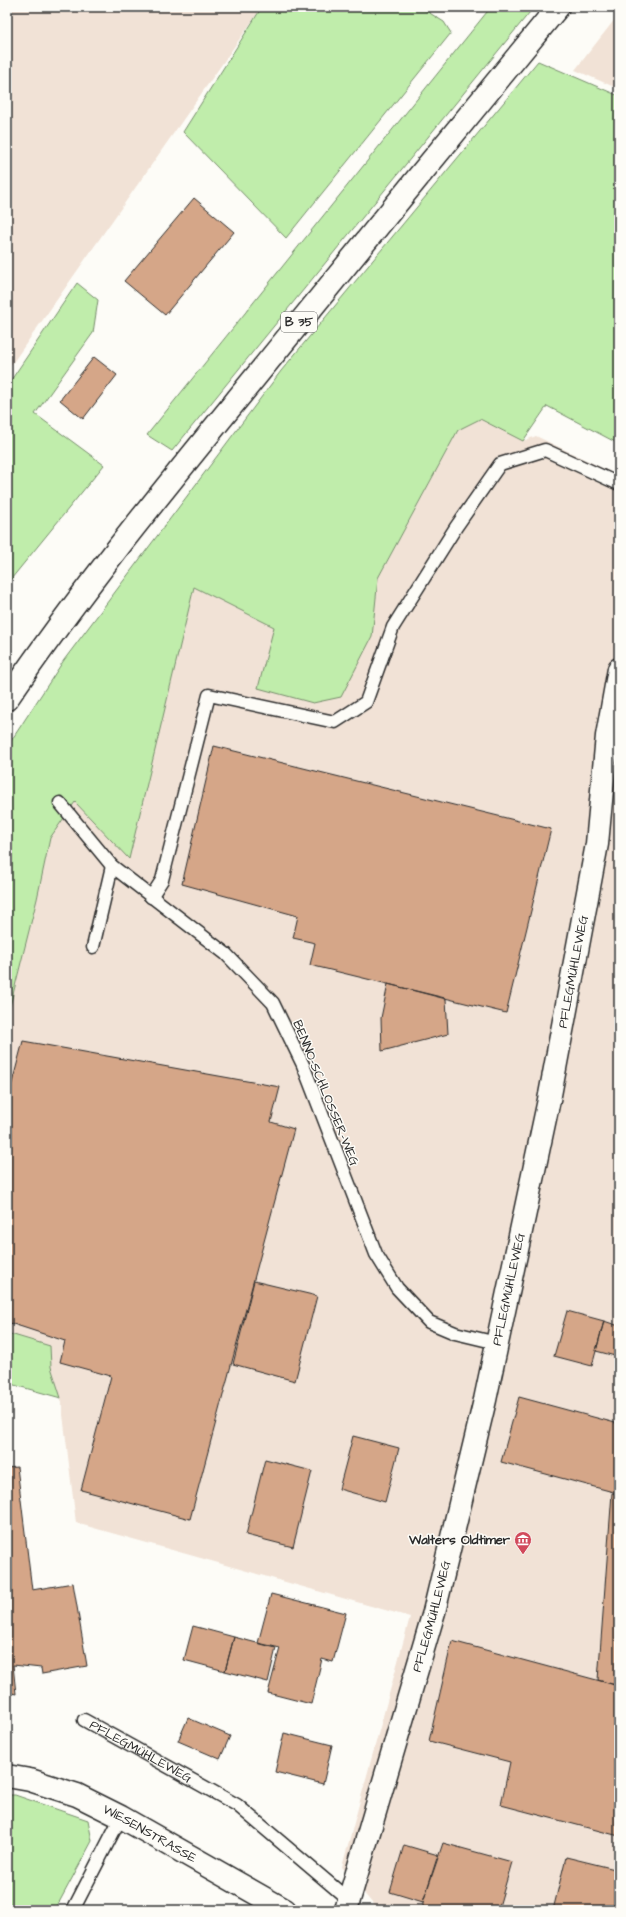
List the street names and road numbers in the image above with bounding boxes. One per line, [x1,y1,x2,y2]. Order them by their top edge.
road number: B 35 [281,312,317,332]
street label: PFLEGMÜHLEWEG [554,914,592,1030]
street label: BENNO-SCHLOSSER-WEG [288,1017,364,1169]
street label: PFLEGMÜHLEWEG [488,1231,529,1347]
street label: PFLEGMÜHLEWEG [408,1559,455,1674]
street label: PFLEGMÜHLEWEG [86,1716,195,1787]
street label: WIESENSTRASSE [100,1800,200,1867]

